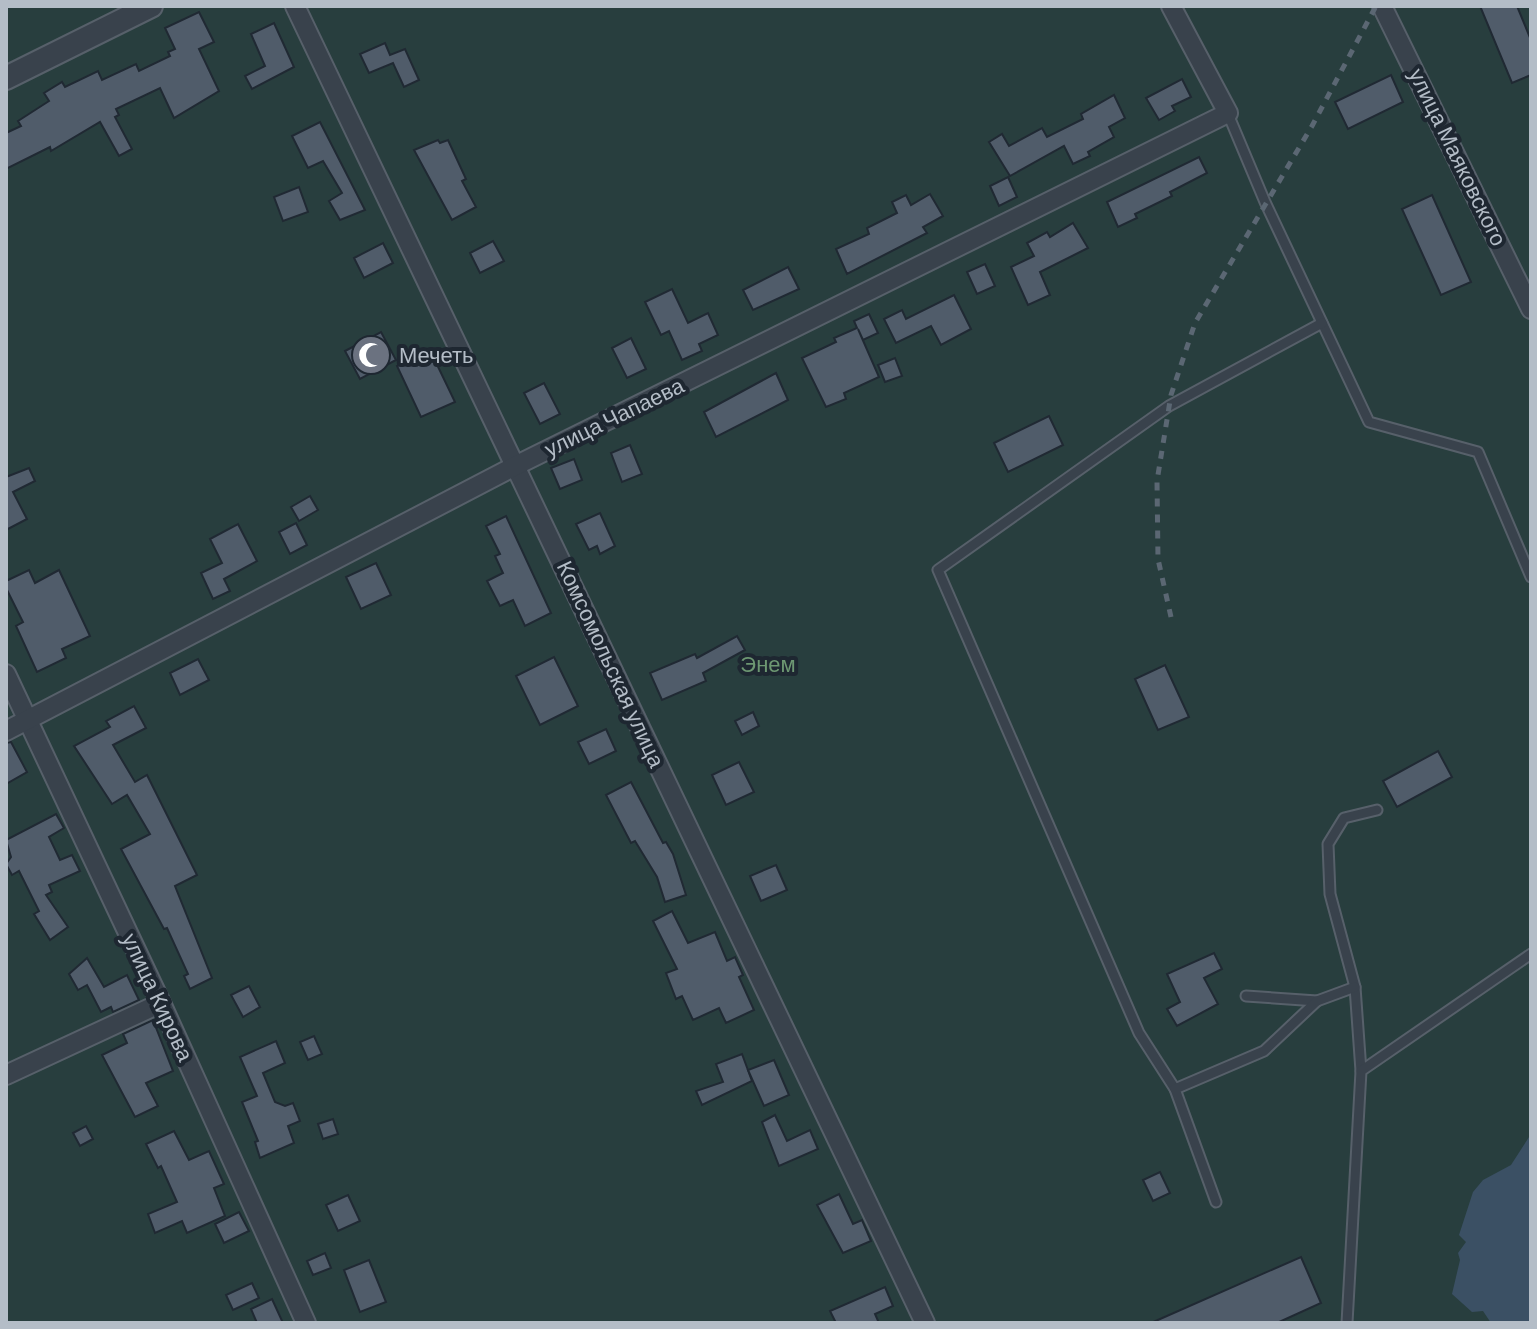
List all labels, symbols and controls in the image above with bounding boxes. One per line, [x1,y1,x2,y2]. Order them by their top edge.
street label: улица Маяковского [1404,64,1513,250]
mosque icon: Мечеть [350,334,392,376]
place label: Мечеть [399,341,474,367]
street label: улица Чапаева [540,371,689,462]
street label: Комсомольская улица [552,556,672,772]
park label: Энем [740,650,796,676]
street label: улица Кирова [117,928,200,1066]

